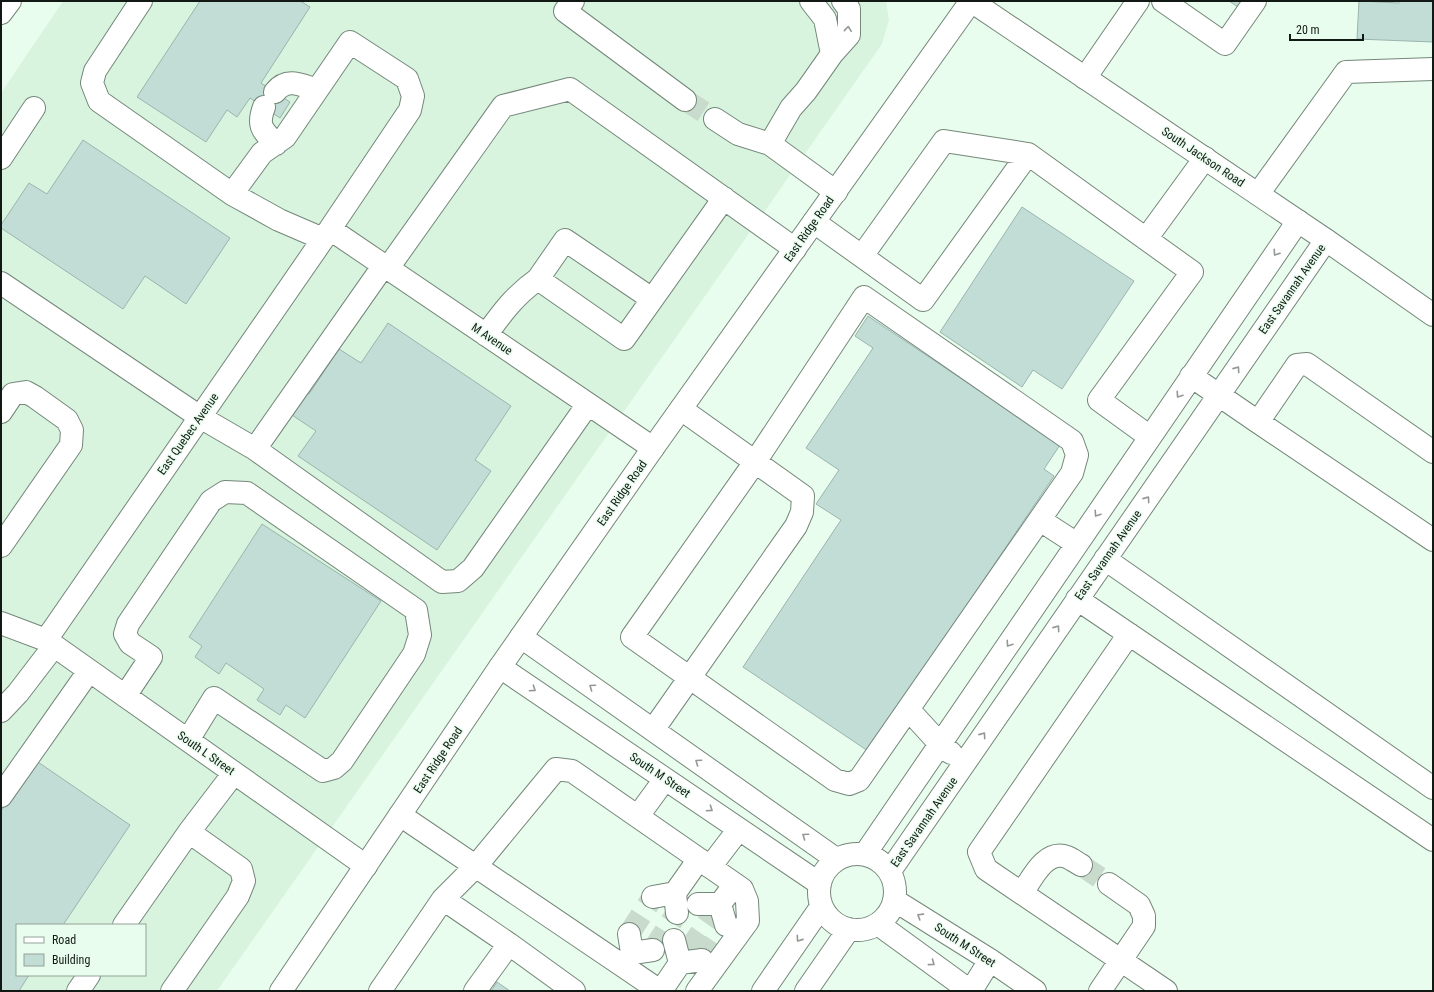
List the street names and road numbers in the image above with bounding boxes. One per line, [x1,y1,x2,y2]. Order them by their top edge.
street label: South Jackson Road [1159,124,1247,190]
street label: East Ridge Road [781,193,837,265]
street label: East Savannah Avenue [1256,241,1329,337]
street label: M Avenue [469,320,515,358]
street label: East Quebec Avenue [155,390,222,478]
street label: East Ridge Road [594,457,650,529]
street label: East Savannah Avenue [1072,507,1145,603]
street label: East Ridge Road [411,724,465,796]
street label: South L Street [175,728,238,778]
street label: South M Street [627,750,693,801]
street label: East Savannah Avenue [888,774,961,870]
street label: South M Street [932,920,999,970]

